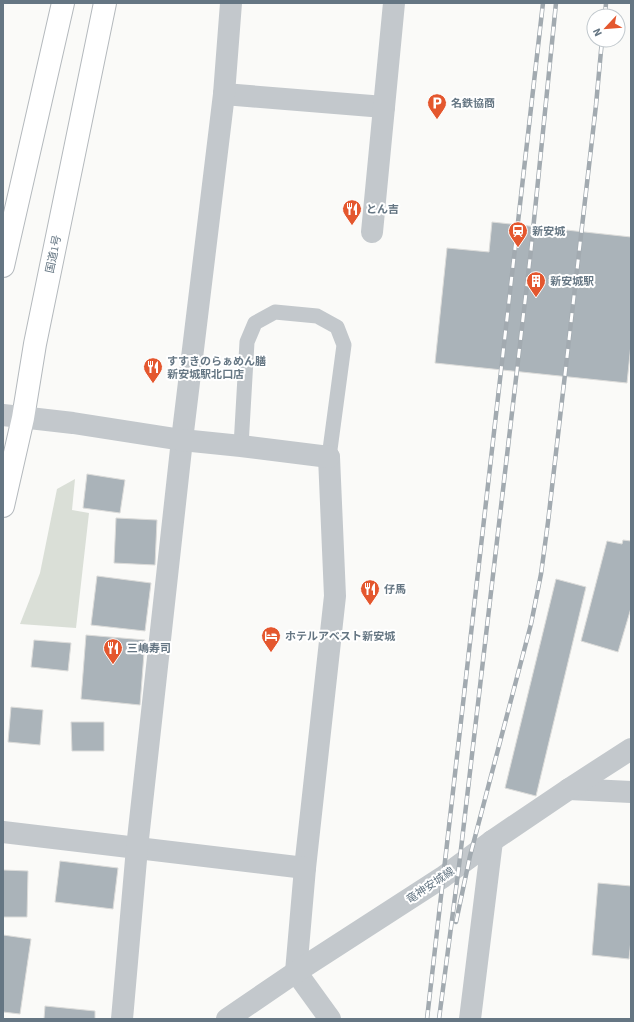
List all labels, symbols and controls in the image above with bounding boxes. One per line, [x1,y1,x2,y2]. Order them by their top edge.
north arrow [586,8,626,48]
text: N [589,26,606,39]
parking icon: 名鉄協商 [426,92,448,120]
place label: 名鉄協商 [451,96,495,111]
restaurant icon: とん吉 [341,198,363,226]
place label: とん吉 [366,202,399,217]
station icon: 新安城 [507,220,529,248]
place label: 新安城 [532,224,566,239]
street label: 国道1号 [42,234,65,274]
building icon: 新安城駅 [525,270,547,298]
place label: 新安城駅 [550,274,594,289]
place label: すすきのらぁめん膳 新安城駅北口店 [167,354,266,382]
restaurant icon: すすきのらぁめん膳 新安城駅北口店 [142,356,164,384]
restaurant icon: 仔馬 [359,578,381,606]
place label: 仔馬 [384,582,406,597]
hotel icon: ホテルアベスト新安城 [260,625,282,653]
place label: ホテルアベスト新安城 [285,629,396,644]
restaurant icon: 三嶋寿司 [102,637,124,665]
place label: 三嶋寿司 [127,641,171,656]
street label: 竜神安城線 [403,864,457,907]

